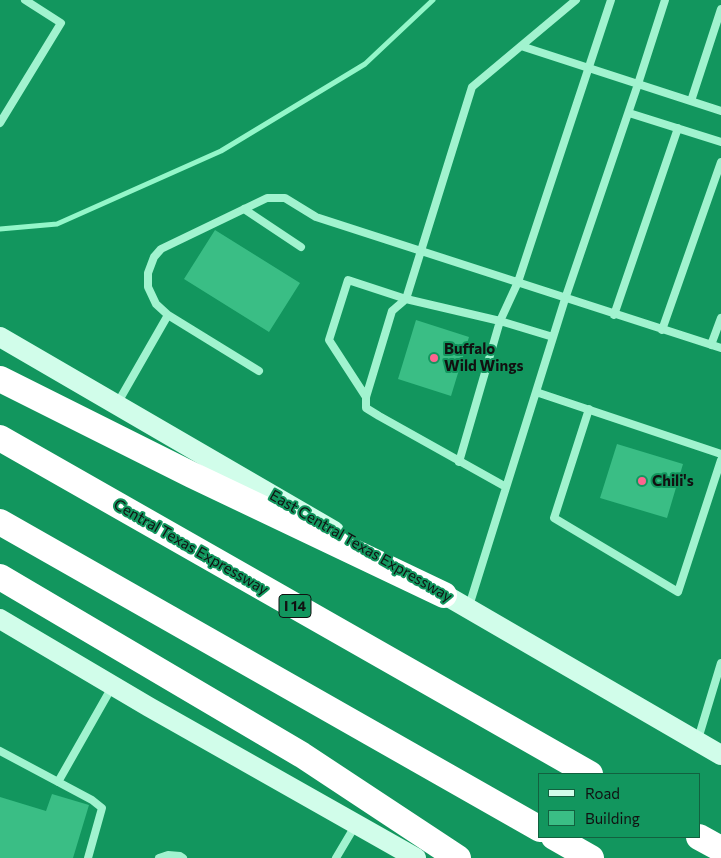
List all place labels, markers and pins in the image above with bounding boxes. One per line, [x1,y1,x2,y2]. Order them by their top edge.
place label: Buffalo Wild Wings [444,340,523,375]
marker: Buffalo Wild Wings [428,352,440,364]
place label: Chili's [652,472,694,490]
marker: Chili's [636,475,648,487]

